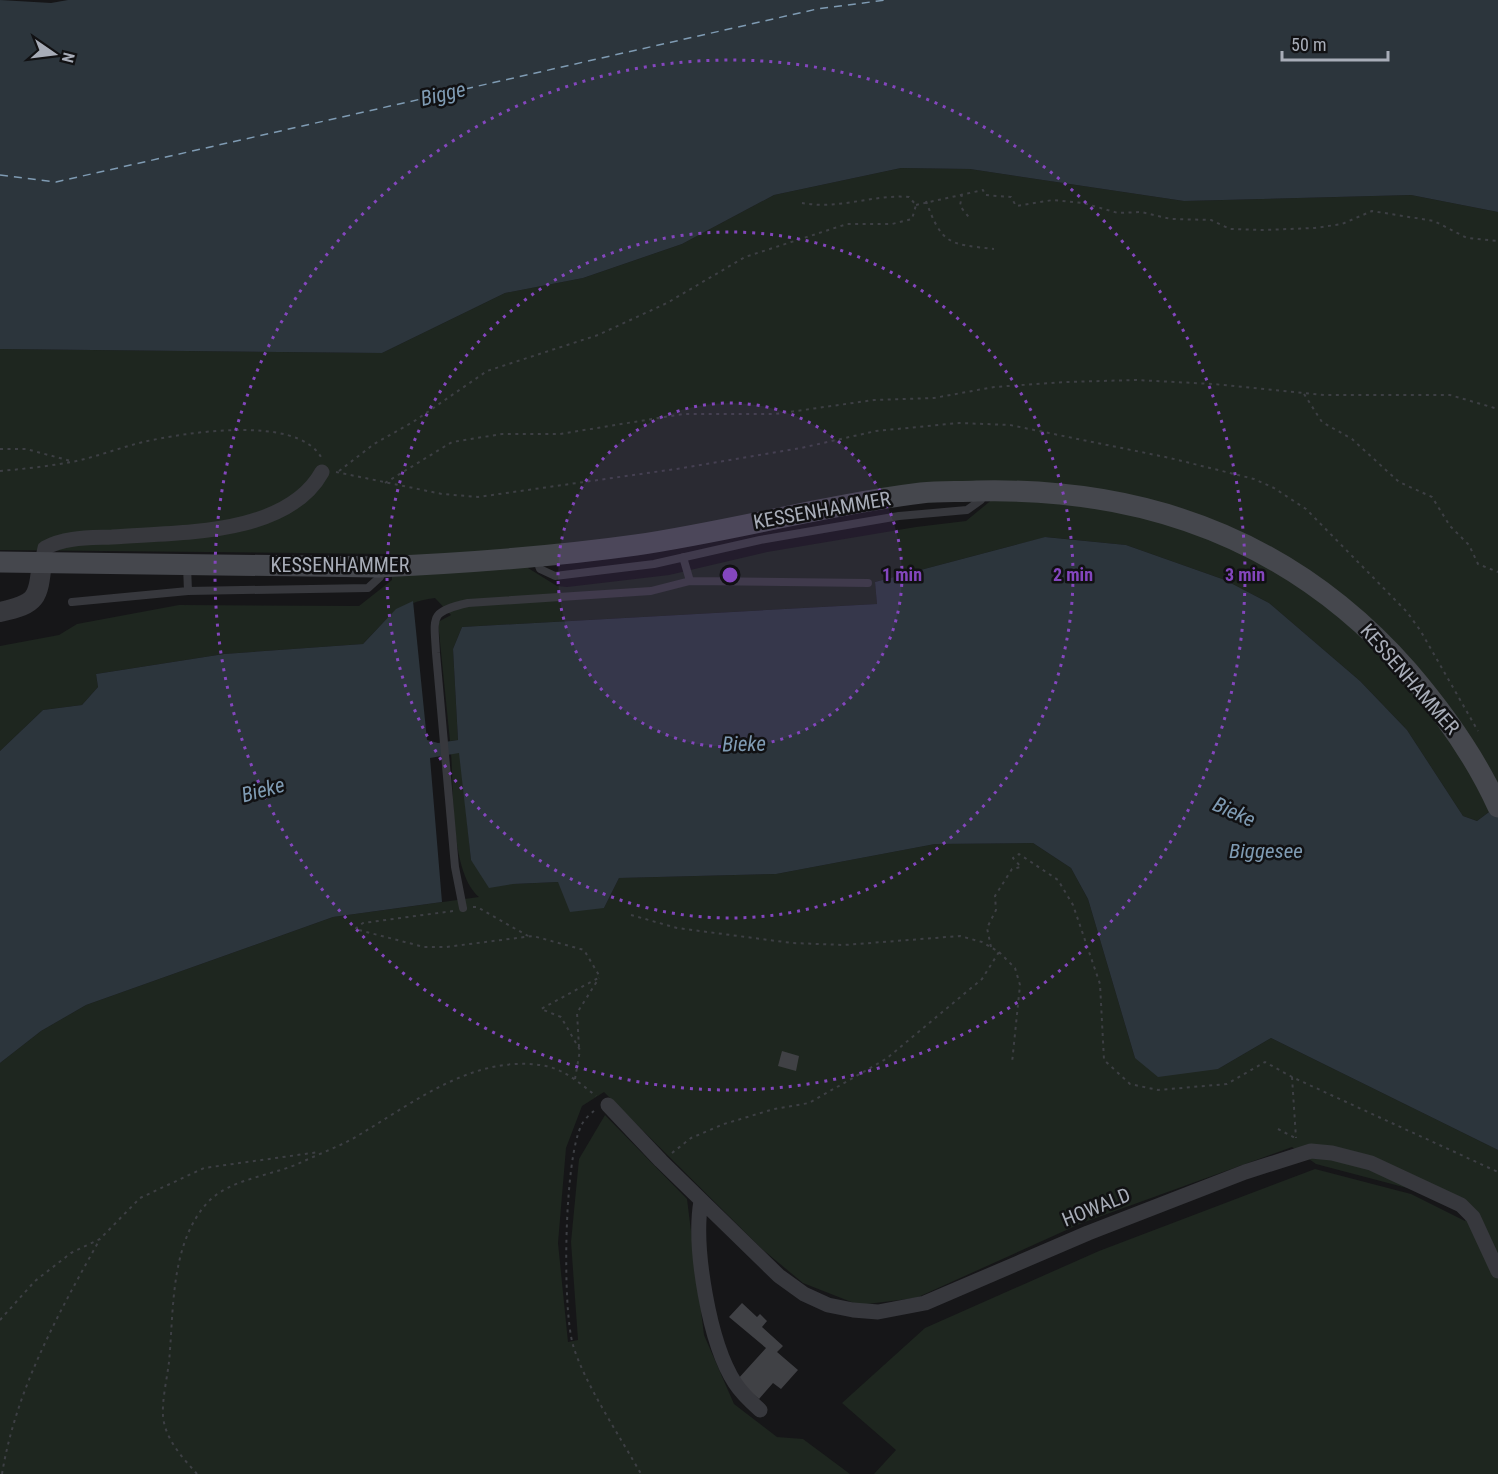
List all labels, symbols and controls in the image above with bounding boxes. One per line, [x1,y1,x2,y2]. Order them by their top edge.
north arrow [24,24,84,84]
scale bar [1282,24,1388,62]
text: 50 m [1291,34,1326,55]
text: N [58,50,78,65]
water label: Bigge [418,77,468,111]
street label: KESSENHAMMER [752,486,893,534]
street label: KESSENHAMMER [271,553,410,577]
text: 1 min [882,564,922,585]
text: 2 min [1053,564,1093,585]
text: 3 min [1225,564,1265,585]
centre of rings [720,565,740,585]
street label: KESSENHAMMER [1355,619,1465,740]
water label: Bieke [722,732,766,756]
water label: Bieke [239,773,287,807]
water label: Bieke [1209,792,1259,832]
water label: Biggesee [1229,839,1303,863]
street label: HOWALD [1058,1182,1134,1232]

